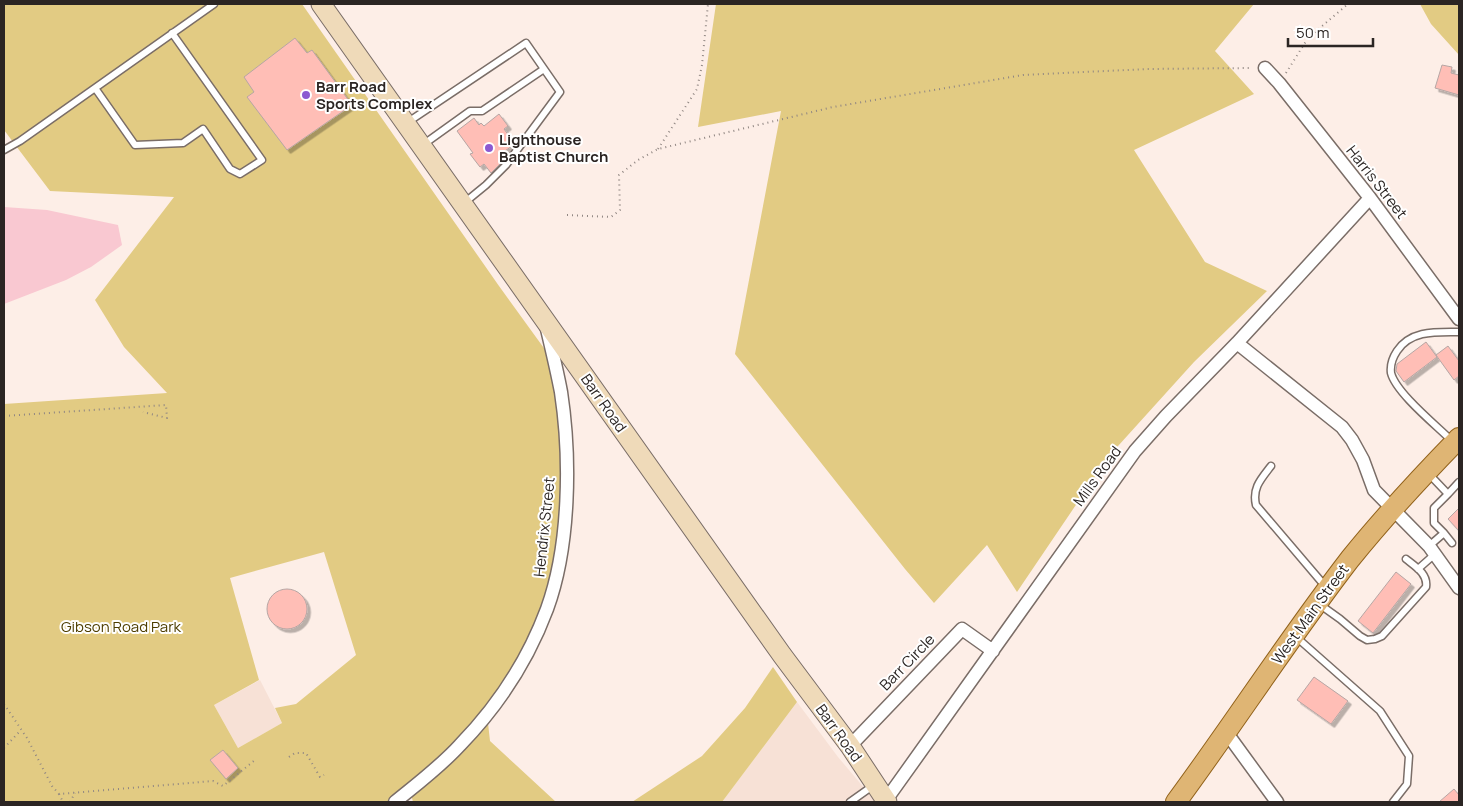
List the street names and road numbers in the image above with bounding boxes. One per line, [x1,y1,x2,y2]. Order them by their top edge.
street label: Harris Street [1342,141,1412,223]
street label: Barr Road [576,370,632,436]
street label: Mills Road [1068,442,1126,510]
street label: Hendrix Street [528,476,560,578]
street label: West Main Street [1266,560,1354,668]
street label: Barr Circle [875,629,939,695]
street label: Barr Road [811,700,867,766]

